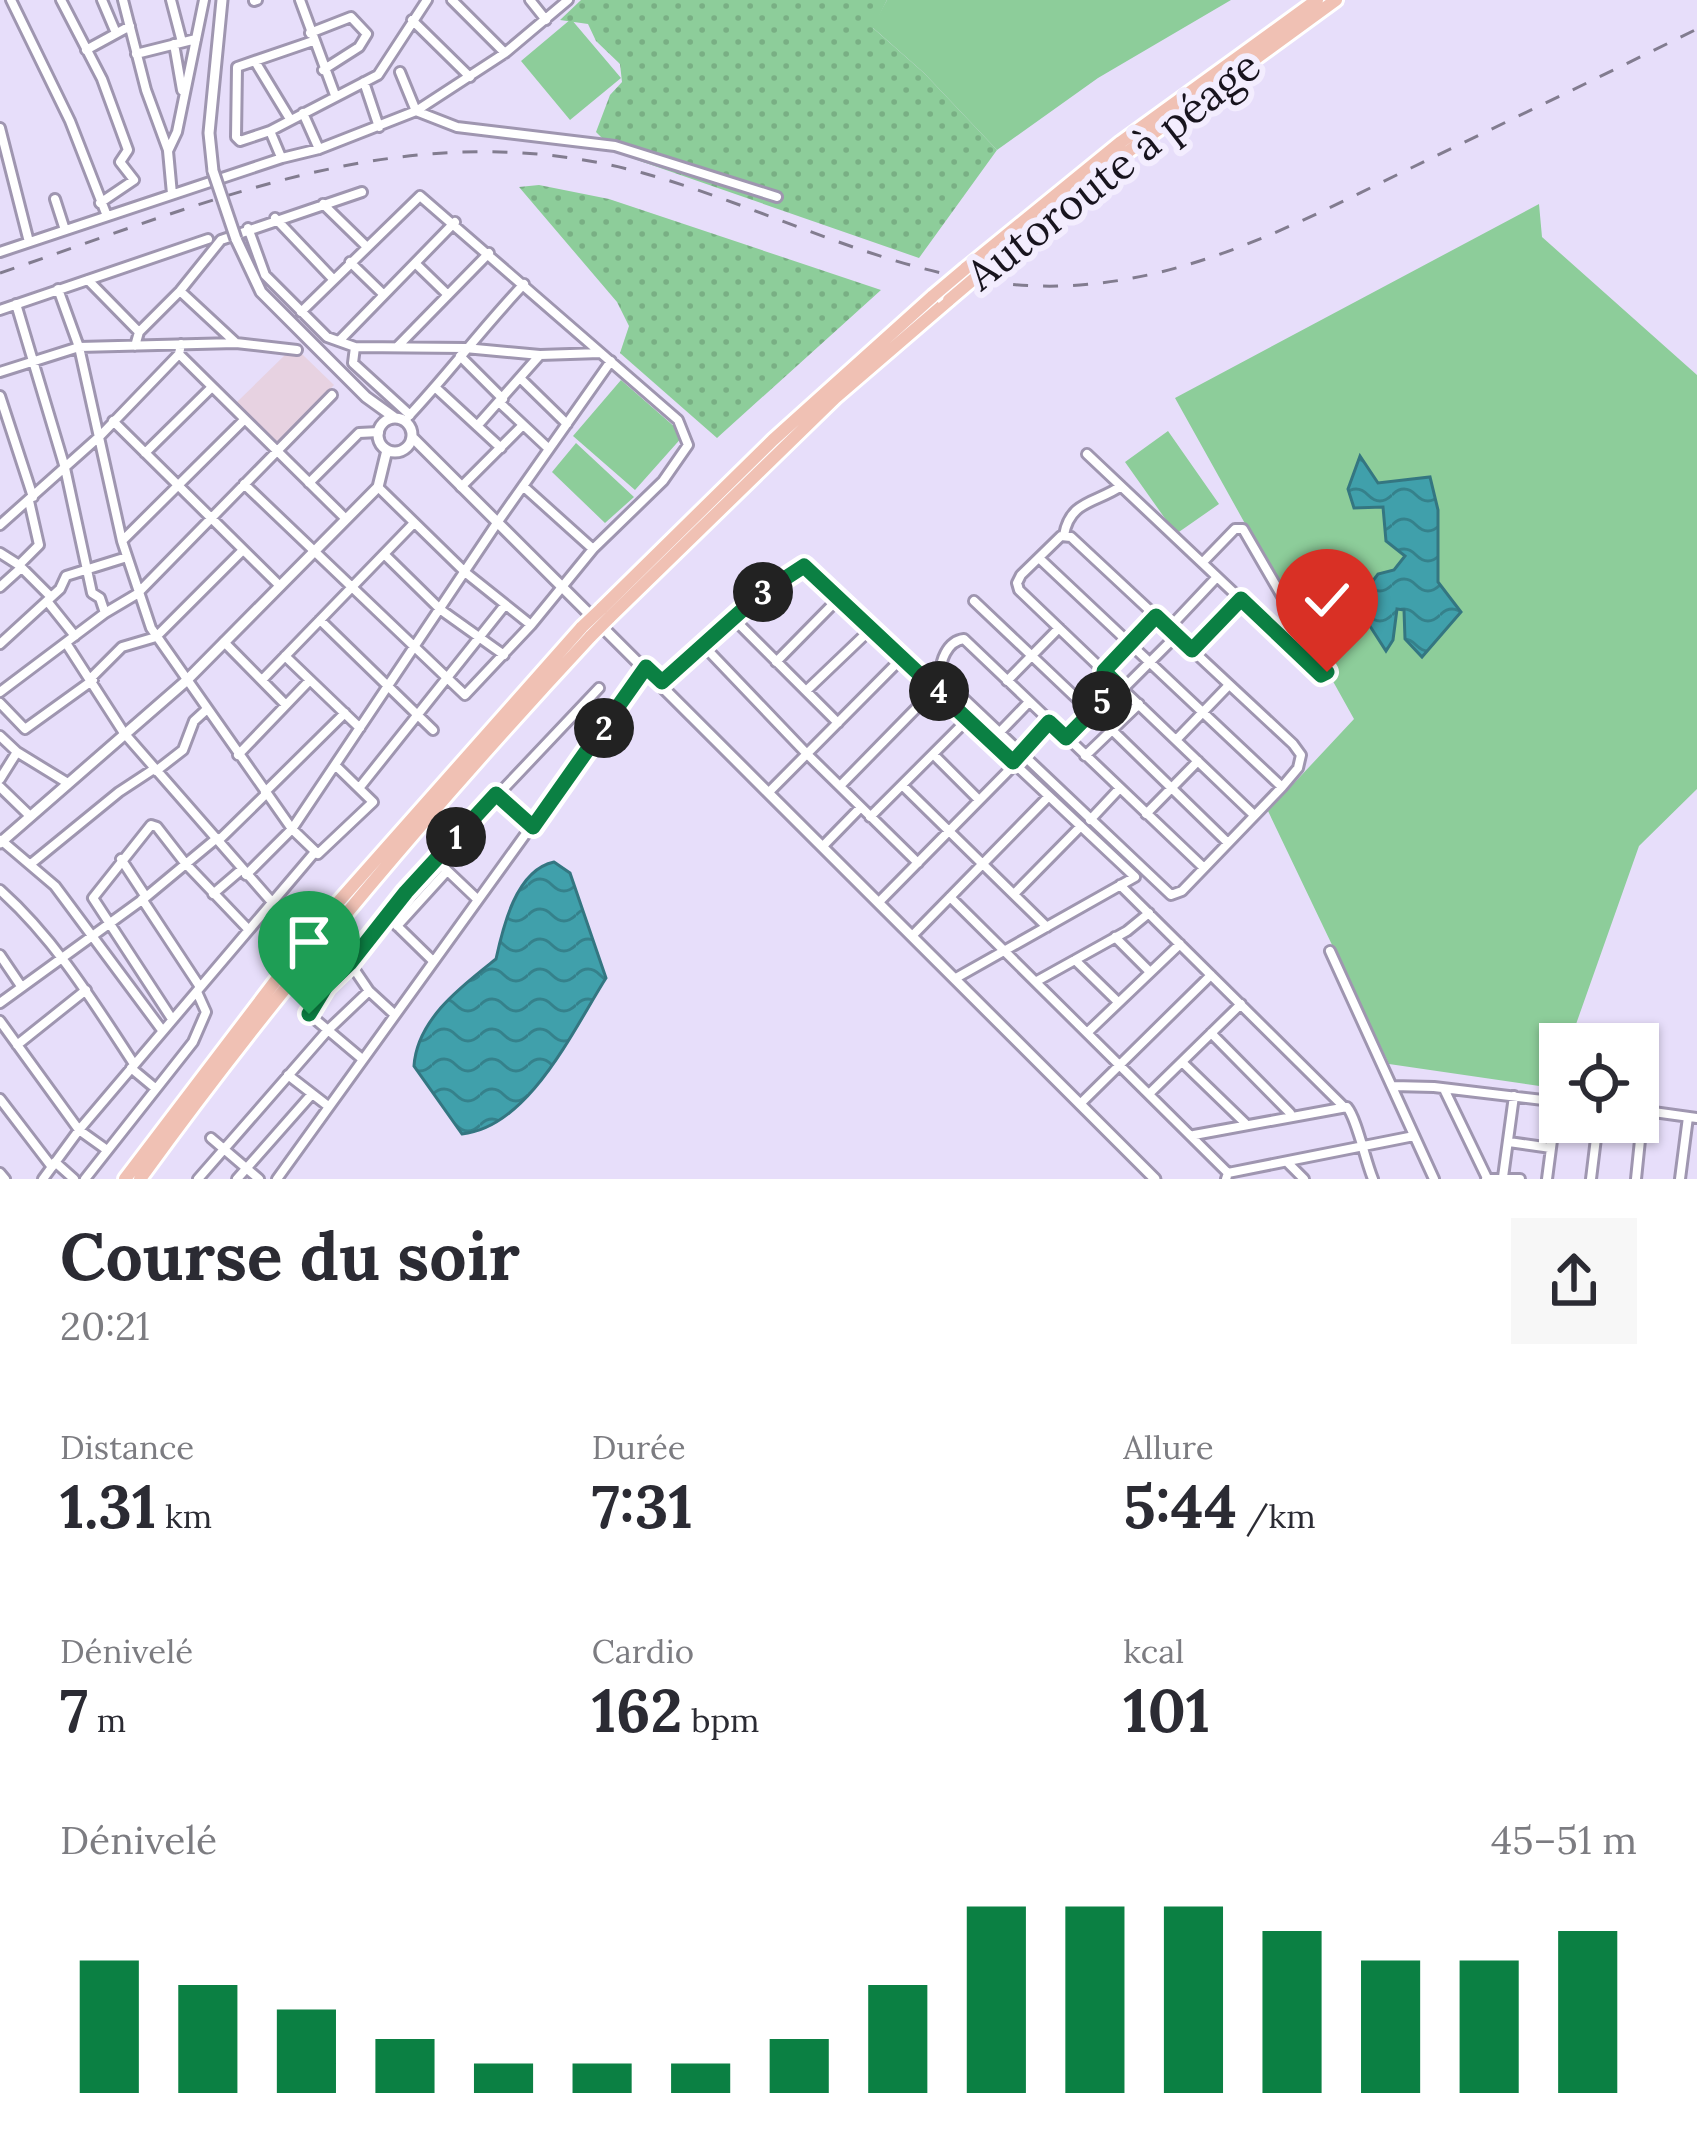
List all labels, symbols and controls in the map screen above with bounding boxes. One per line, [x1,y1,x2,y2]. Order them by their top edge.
street label: Autoroute à péage [955,39,1271,302]
pin [1276,549,1378,672]
pin: 3 [733,562,793,622]
icon: check [1294,567,1360,633]
text: 3 [754,571,772,613]
pin: 4 [909,661,969,721]
text: 4 [930,670,948,712]
pin: 5 [1072,671,1132,731]
text: 5 [1093,680,1111,722]
pin: 2 [574,698,634,758]
text: 2 [595,707,613,749]
pin: 1 [426,807,486,867]
text: 1 [449,816,463,858]
pin [258,891,360,1014]
icon: arrive [276,909,342,975]
map controls [1539,1023,1659,1143]
button: locate [1539,1023,1659,1143]
text: Course du soir [60,1214,520,1298]
button: share [1511,1218,1637,1344]
text: 20:21 [60,1301,150,1351]
text: Distance [60,1426,194,1468]
text: Durée [592,1426,686,1468]
text: Allure [1123,1426,1214,1468]
text: 1.31 [60,1468,156,1544]
text: 7:31 [592,1468,693,1544]
text: 5:44 [1123,1468,1237,1544]
text: km [156,1495,212,1537]
text: /km [1237,1495,1316,1537]
text: Dénivelé [60,1630,193,1672]
text: Cardio [592,1630,694,1672]
text: kcal [1123,1630,1184,1672]
text: 7 [60,1672,88,1748]
text: 162 [592,1672,683,1748]
text: 101 [1123,1672,1210,1748]
text: m [88,1699,126,1741]
text: bpm [683,1699,760,1741]
text: Dénivelé [60,1815,217,1865]
text: 45–51 m [1491,1815,1637,1865]

